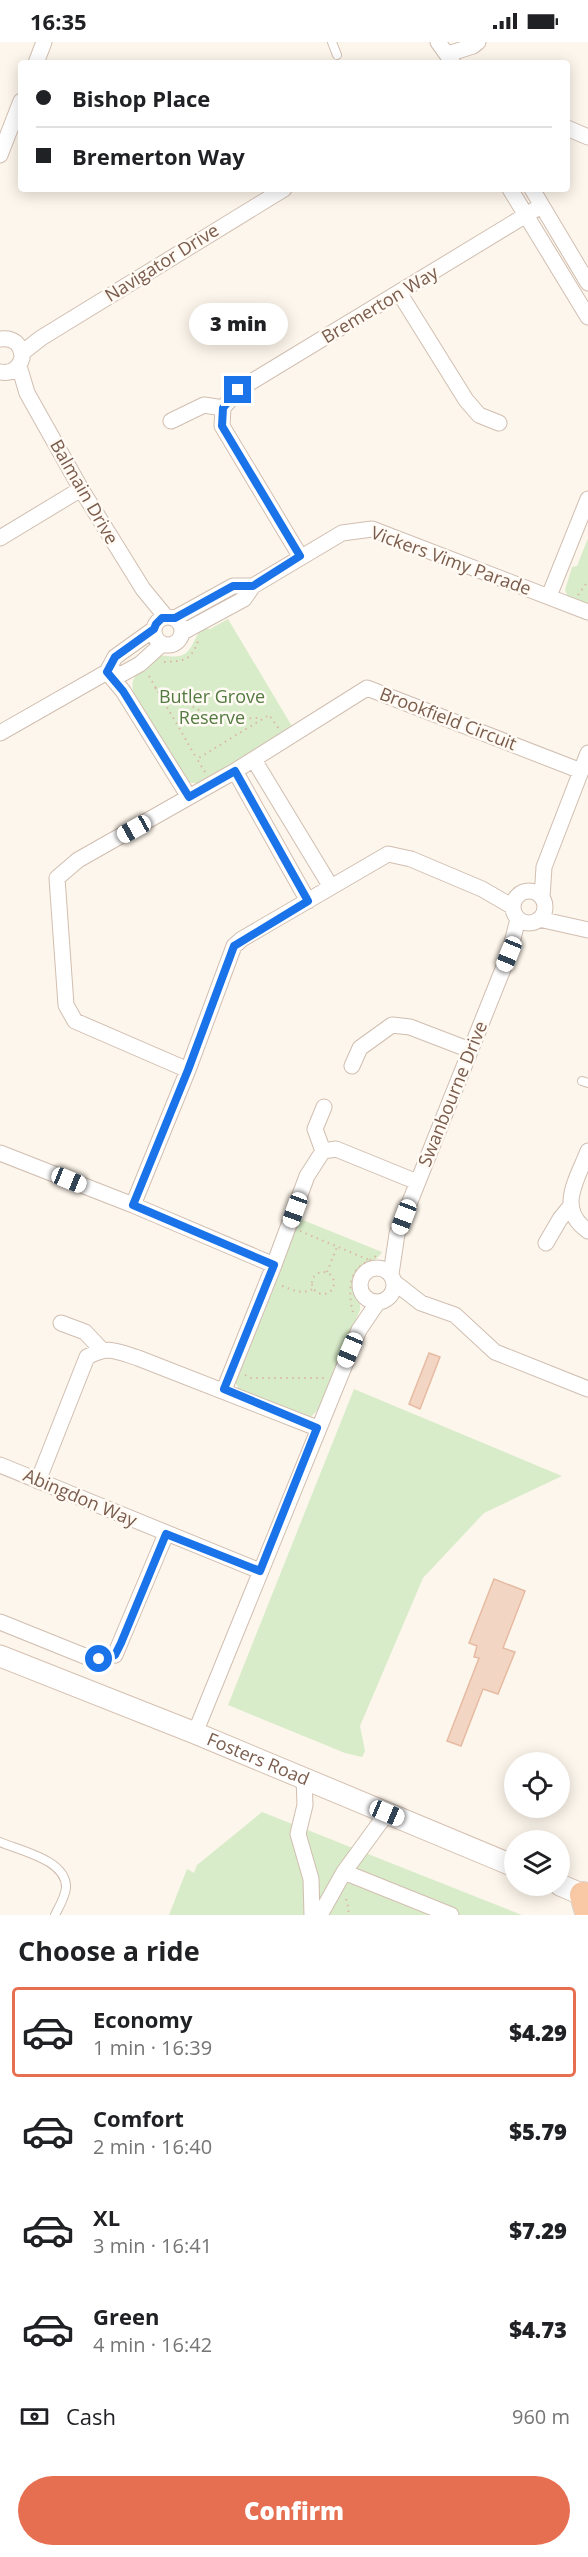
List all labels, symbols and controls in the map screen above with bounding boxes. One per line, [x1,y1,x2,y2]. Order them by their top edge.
text: 16:35 [30,6,87,36]
text: Bishop Place [72,83,210,113]
text: Bremerton Way [72,141,245,171]
street label: Navigator Drive [100,217,223,307]
street label: Bremerton Way [317,259,443,348]
callout: 3 min [188,303,288,345]
text: 3 min [210,310,267,337]
route end [224,376,251,403]
street label: Balmain Drive [45,435,125,548]
street label: Vickers Vimy Parade [368,520,535,600]
street label: Brookfield Circuit [376,681,520,755]
park label: Butler Grove Reserve [159,684,265,729]
car [114,812,154,846]
car [494,934,524,974]
street label: Swanbourne Drive [412,1017,492,1170]
car [49,1165,89,1195]
car [280,1190,310,1230]
car [389,1197,419,1237]
car [335,1330,365,1370]
street label: Abingdon Way [20,1462,142,1532]
route start [85,1645,112,1672]
street label: Fosters Road [204,1726,313,1790]
map controls [504,1752,570,1896]
button: locate [504,1752,570,1818]
car [367,1798,407,1828]
button: layers [504,1830,570,1896]
text: Choose a ride [18,1932,200,1969]
text: Economy [93,2004,192,2034]
icon: car [21,2005,75,2059]
text: $4.29 [509,2017,567,2047]
text: 1 min · 16:39 [93,2034,212,2061]
text: Comfort [93,2103,184,2133]
icon: car [21,2104,75,2158]
text: $5.79 [509,2116,567,2146]
text: 2 min · 16:40 [93,2133,212,2160]
text: XL [93,2202,120,2232]
icon: car [21,2203,75,2257]
text: $7.29 [509,2215,567,2245]
text: 3 min · 16:41 [93,2232,212,2259]
text: Green [93,2301,159,2331]
icon: car [21,2302,75,2356]
text: $4.73 [509,2314,567,2344]
text: 4 min · 16:42 [93,2331,212,2358]
icon: cash [18,2400,51,2433]
text: Cash [66,2401,116,2431]
text: 960 m [512,2403,570,2430]
button: Confirm [18,2476,570,2545]

